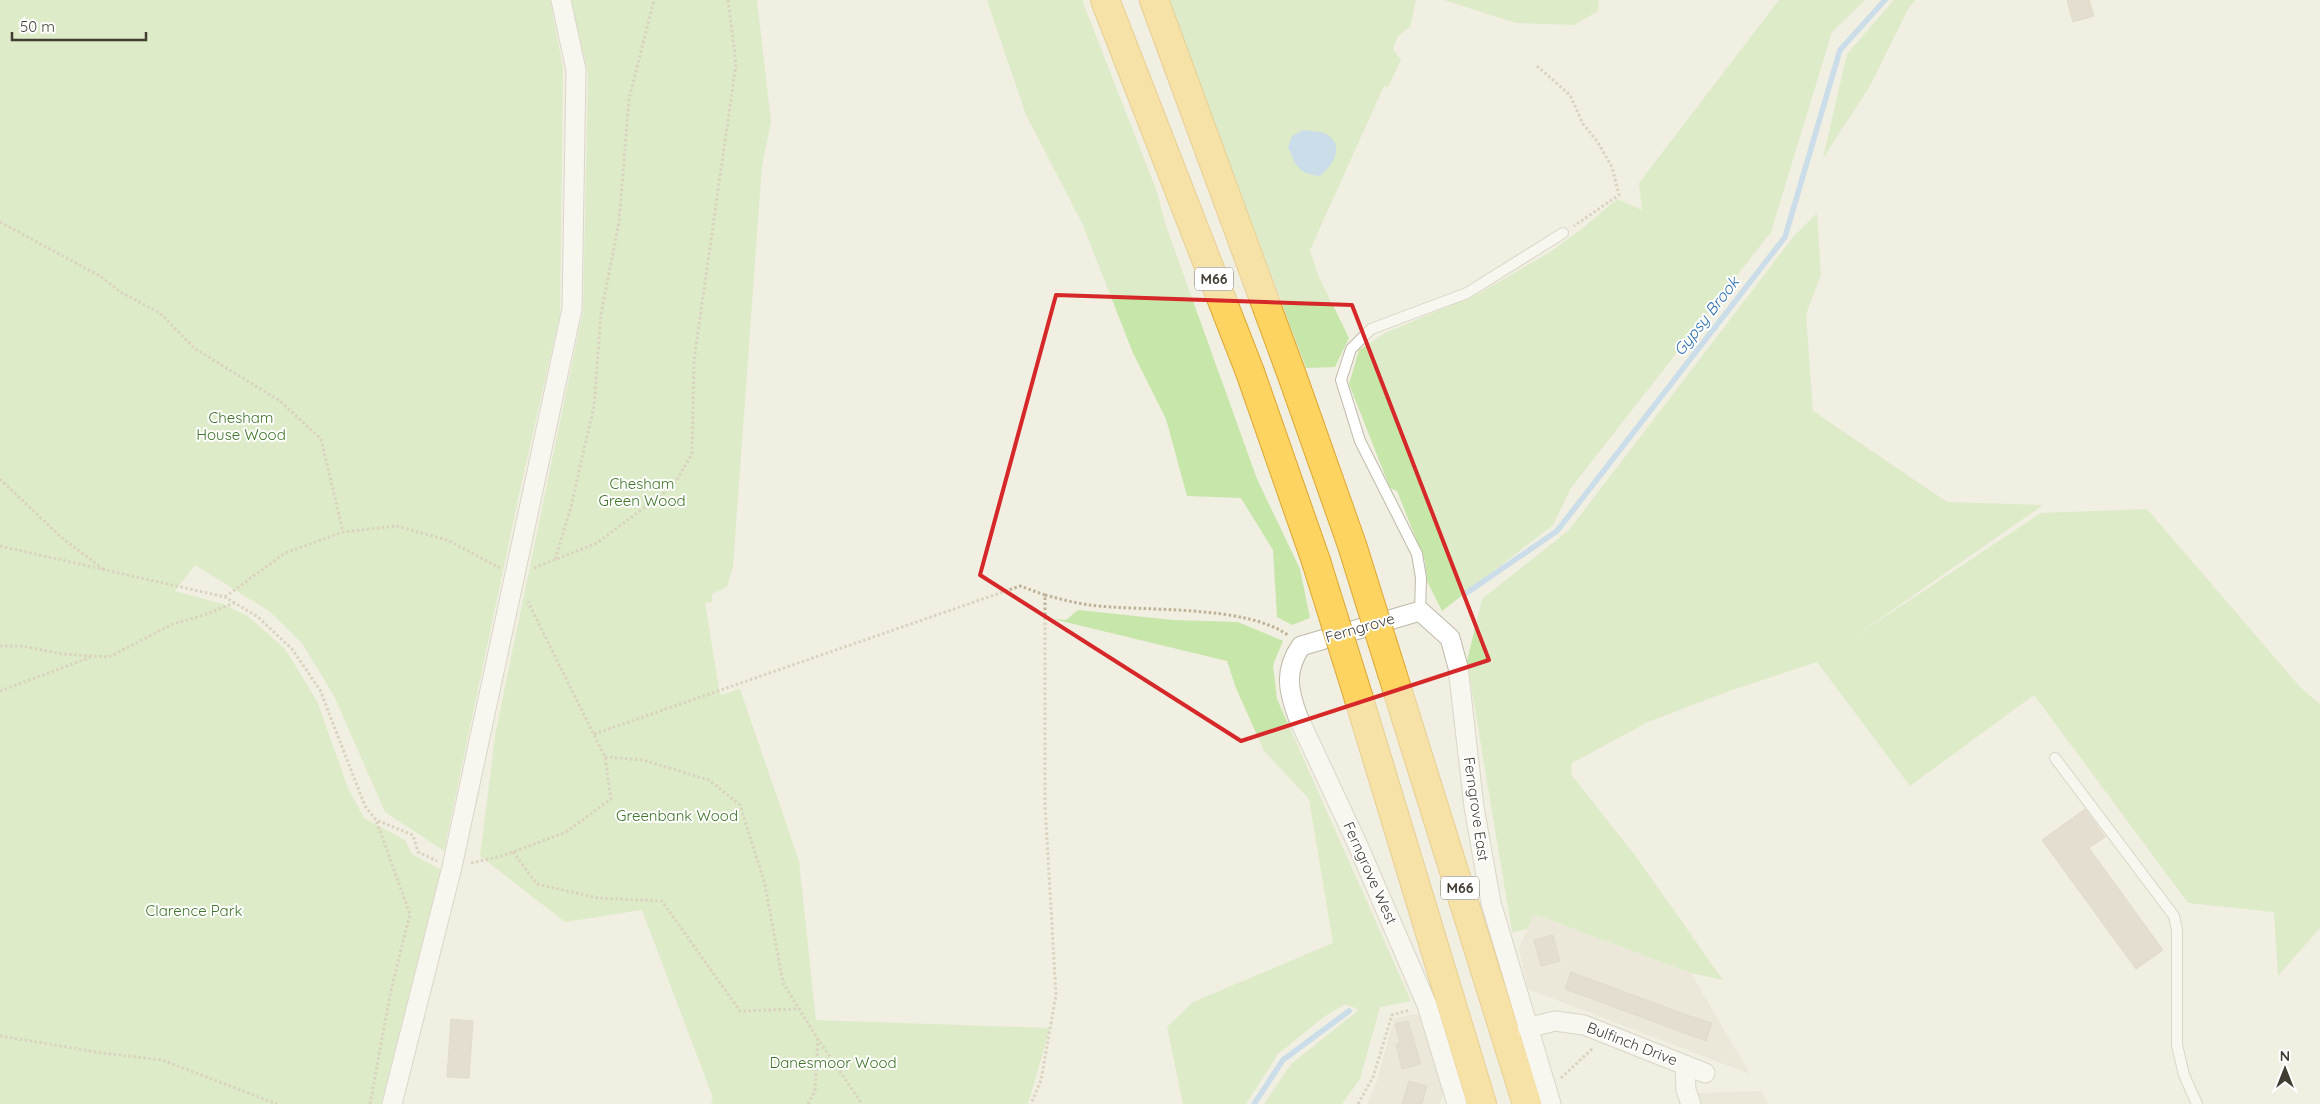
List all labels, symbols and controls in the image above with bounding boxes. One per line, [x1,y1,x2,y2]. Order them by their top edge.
scale bar [12,10,146,42]
text: 50 m [20,17,55,36]
road number: M66 [1195,268,1233,290]
water label: Gypsy Brook [1669,271,1744,360]
park label: Chesham House Wood [196,408,286,444]
park label: Chesham Green Wood [598,474,686,510]
street label: Ferngrove [1323,609,1397,646]
street label: Ferngrove East [1460,756,1493,862]
park label: Greenbank Wood [616,806,738,825]
street label: Ferngrove West [1339,819,1402,927]
road number: M66 [1441,876,1479,900]
park label: Clarence Park [145,901,243,920]
street label: Bulfinch Drive [1584,1018,1680,1070]
north arrow [2260,1044,2310,1094]
text: N [2280,1047,2290,1065]
park label: Danesmoor Wood [769,1053,897,1072]

